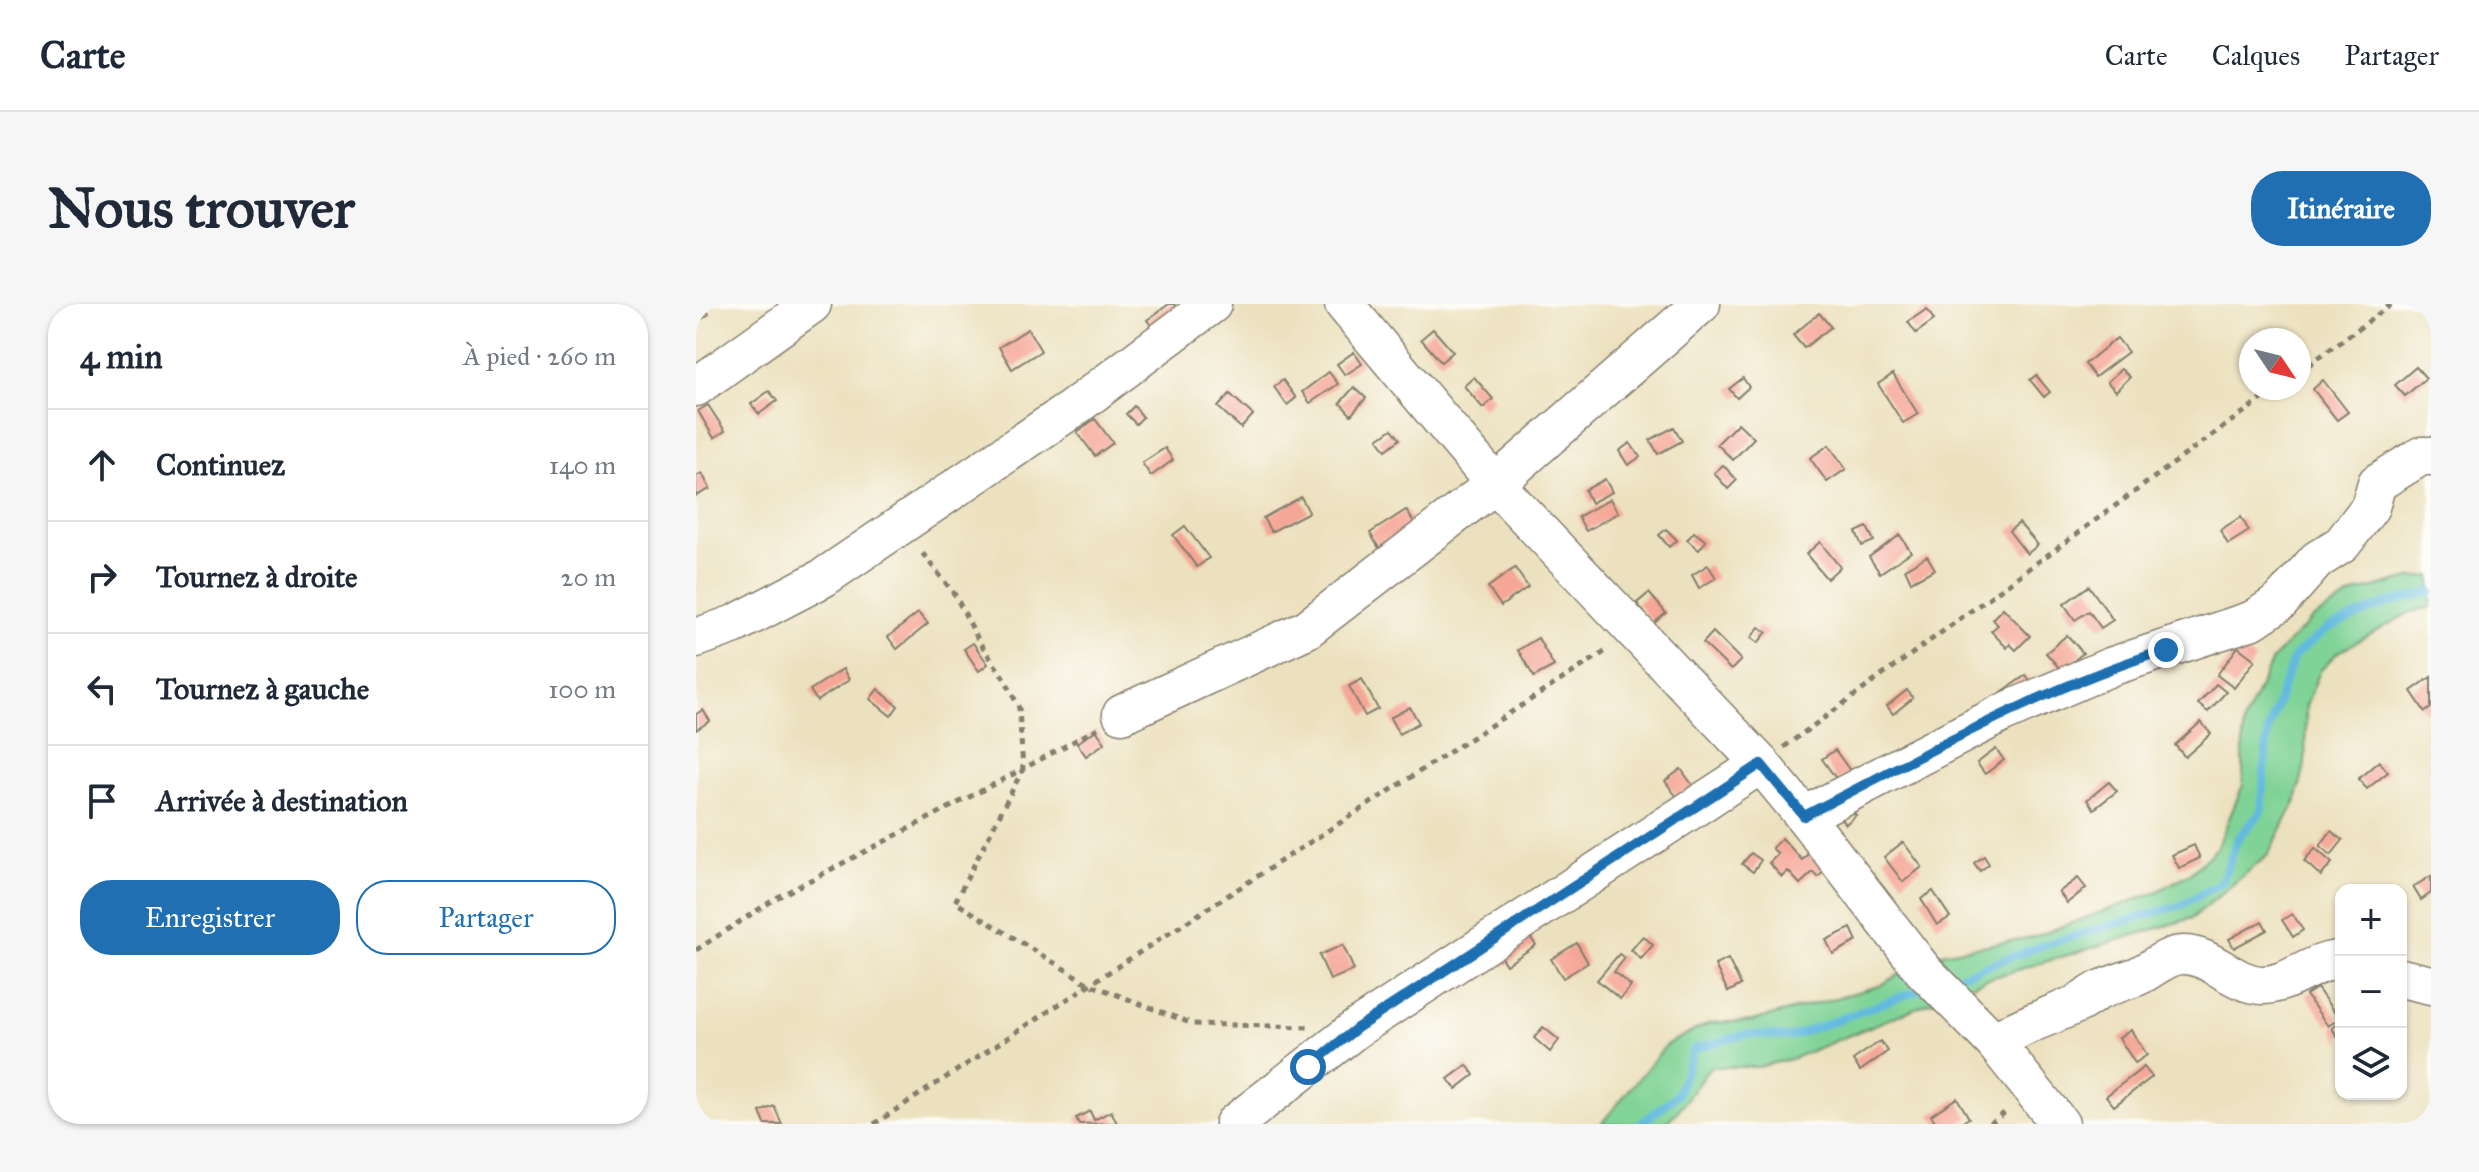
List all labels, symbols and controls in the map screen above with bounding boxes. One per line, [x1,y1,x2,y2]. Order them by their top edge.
text: Carte [40,32,125,78]
text: Carte [2105,38,2168,73]
text: Calques [2212,38,2300,73]
text: Partager [2344,38,2439,73]
button: Itinéraire [2251,171,2431,246]
text: Nous trouver [48,174,355,242]
north arrow [2239,328,2311,400]
text: 4 min [80,336,163,377]
text: À pied · 260 m [463,340,616,372]
icon: ahead [80,443,124,487]
text: Continuez [156,447,285,483]
text: 140 m [549,449,616,481]
icon: right [80,555,124,599]
text: Tournez à droite [156,559,358,595]
text: 20 m [561,561,616,593]
route end [2148,632,2184,668]
icon: left [80,667,124,711]
text: Tournez à gauche [156,671,369,707]
text: 100 m [548,673,616,705]
icon: arrive [80,779,124,823]
text: Arrivée à destination [156,783,408,819]
button: Enregistrer [80,880,340,955]
button: Partager [356,880,616,955]
map controls [2335,884,2407,1100]
button: + [2335,884,2407,956]
button: − [2335,956,2407,1028]
button: layers [2335,1028,2407,1100]
route start [1290,1049,1326,1085]

